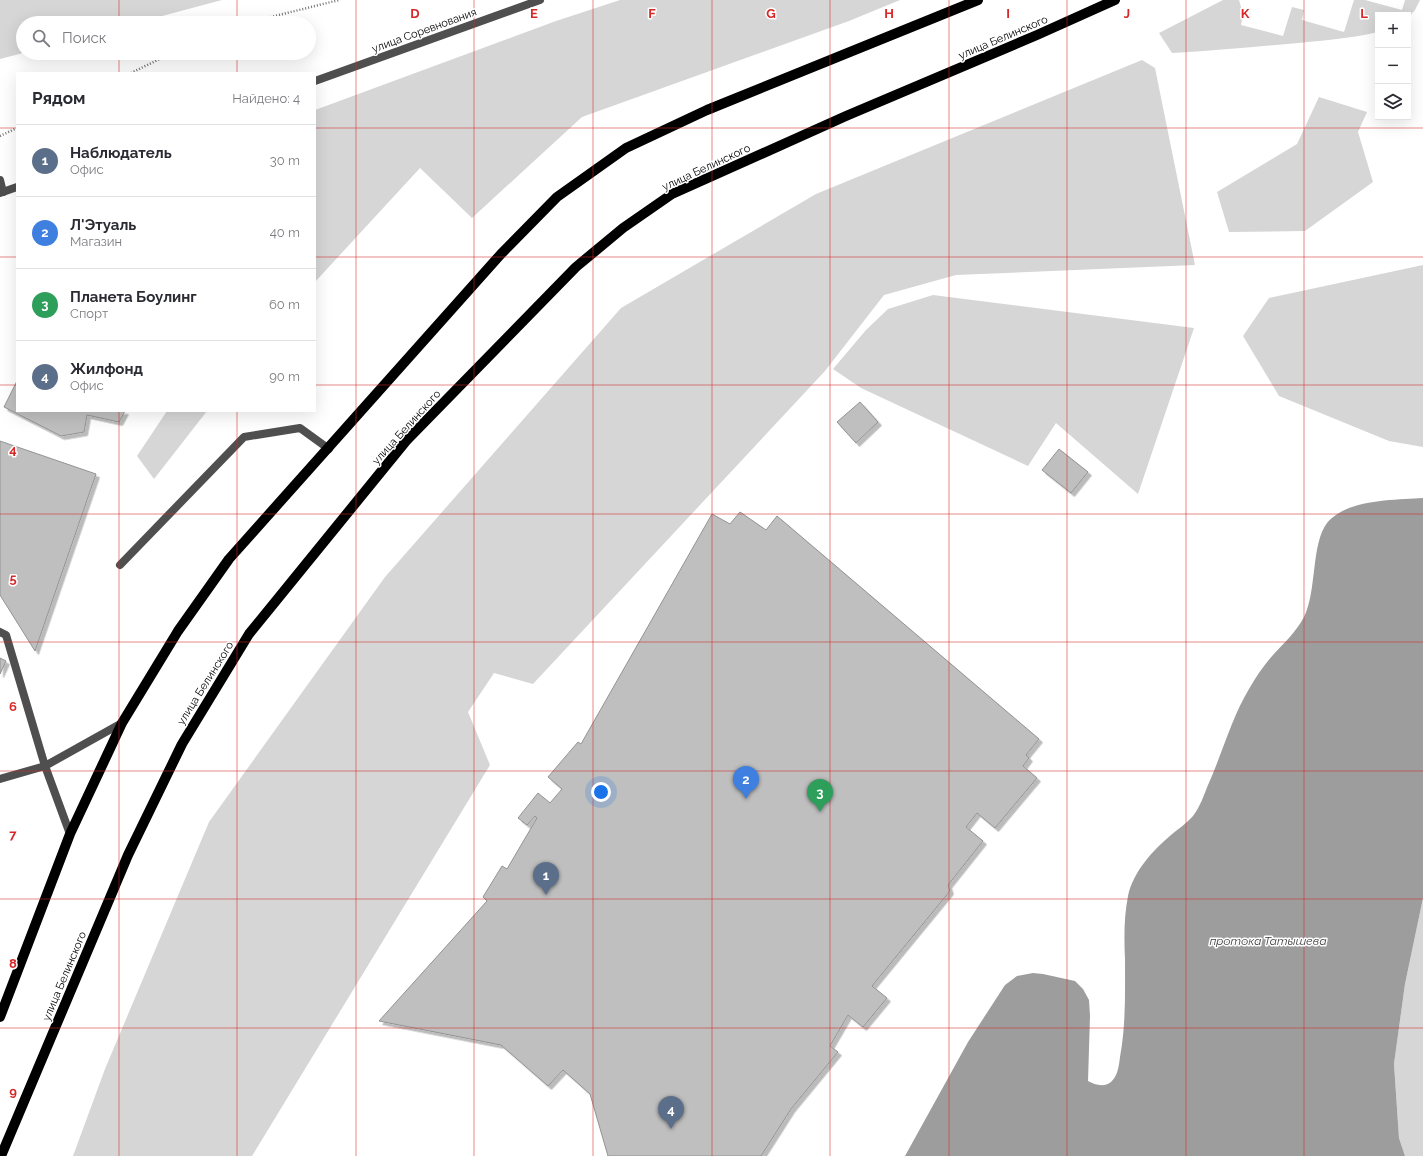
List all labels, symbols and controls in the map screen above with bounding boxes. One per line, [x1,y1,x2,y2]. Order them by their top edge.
street label: улица Соревнования [370,5,478,55]
text: D [410,6,420,21]
text: E [530,6,538,21]
text: F [648,6,656,21]
text: G [766,6,776,21]
text: H [884,6,894,21]
text: I [1006,6,1010,21]
text: J [1124,6,1130,21]
text: K [1241,6,1250,21]
text: L [1360,6,1368,21]
map controls [1375,12,1411,120]
button: + [1375,12,1411,48]
street label: улица Белинского [957,13,1050,62]
search box [16,16,316,60]
icon: search [30,27,52,49]
text: Поиск [62,29,107,47]
button: − [1375,48,1411,84]
button: layers [1375,84,1411,120]
text: Рядом [32,88,85,108]
text: Найдено: 4 [232,91,300,106]
street label: улица Белинского [660,141,753,194]
text: Наблюдатель [70,144,172,162]
text: 1 [42,153,48,168]
text: 30 m [270,153,300,168]
text: Офис [70,162,104,177]
text: Л'Этуаль [70,216,136,234]
text: 2 [41,225,49,240]
text: 40 m [270,225,300,240]
text: Магазин [70,234,122,249]
text: Планета Боулинг [70,288,197,306]
text: 3 [41,297,49,312]
text: 60 m [269,297,300,312]
text: Спорт [70,306,108,321]
text: Жилфонд [70,360,143,378]
text: 4 [41,369,49,384]
text: 90 m [269,369,300,384]
text: Офис [70,378,104,393]
street label: улица Белинского [370,387,444,467]
text: 4 [9,442,17,457]
text: 5 [9,571,17,586]
street label: улица Белинского [175,639,237,727]
text: 6 [9,699,17,714]
pin: 2 [733,766,759,799]
pin: 3 [807,779,833,812]
your location [591,782,611,802]
text: 7 [9,827,17,842]
pin: 1 [533,862,559,895]
street label: улица Белинского [40,929,89,1023]
water label: протока Татышева [1209,934,1327,948]
text: 8 [9,956,17,971]
text: 9 [9,1084,17,1099]
pin: 4 [658,1096,684,1129]

